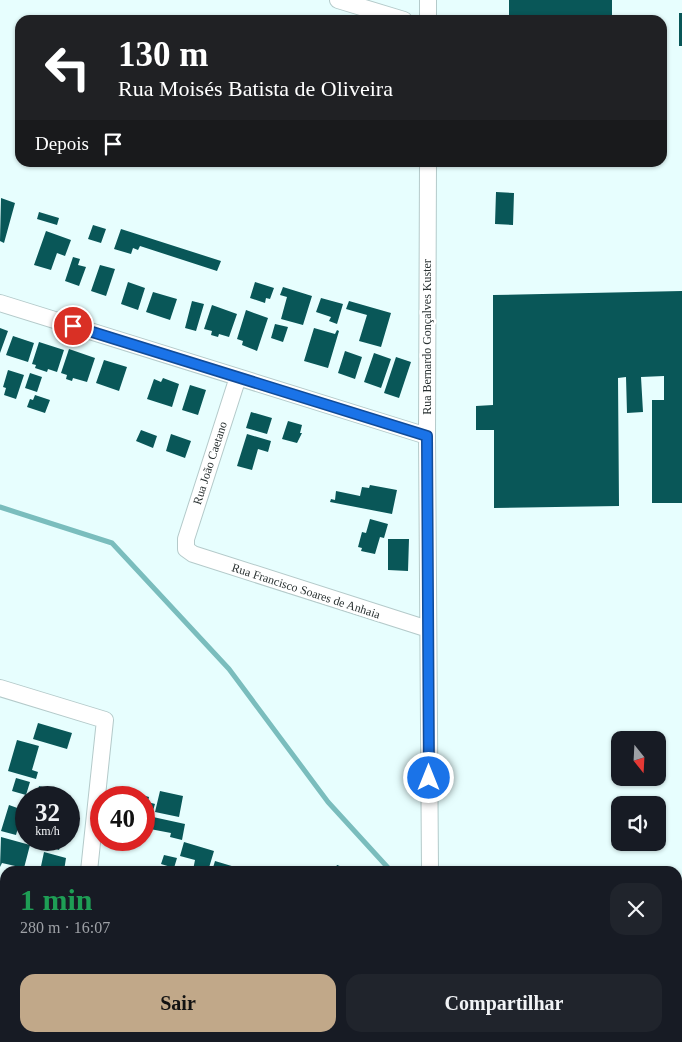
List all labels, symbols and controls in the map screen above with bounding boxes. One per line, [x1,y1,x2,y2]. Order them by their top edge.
icon: left [35,35,100,100]
text: 130 m [118,35,208,74]
text: Rua Moisés Batista de Oliveira [118,76,393,101]
icon: arrive [99,130,127,158]
text: Depois [35,133,89,154]
street label: Rua Bernardo Gonçalves Kuster [420,259,434,415]
pin [52,305,94,347]
icon: arrive [59,312,87,340]
street label: Rua João Caetano [190,420,230,506]
street label: Rua Francisco Soares de Anhaia [230,560,383,622]
north arrow [611,731,666,786]
map controls [611,731,666,851]
position arrow [402,751,454,803]
speed limit sign: 40 [90,786,155,851]
button: sound [611,796,666,851]
text: 32 [35,799,60,826]
text: km/h [35,824,60,838]
text: 1 min [20,883,93,916]
button: close [610,883,662,935]
text: 280 m · 16:07 [20,919,110,936]
button: Sair [20,974,336,1032]
button: Compartilhar [346,974,662,1032]

